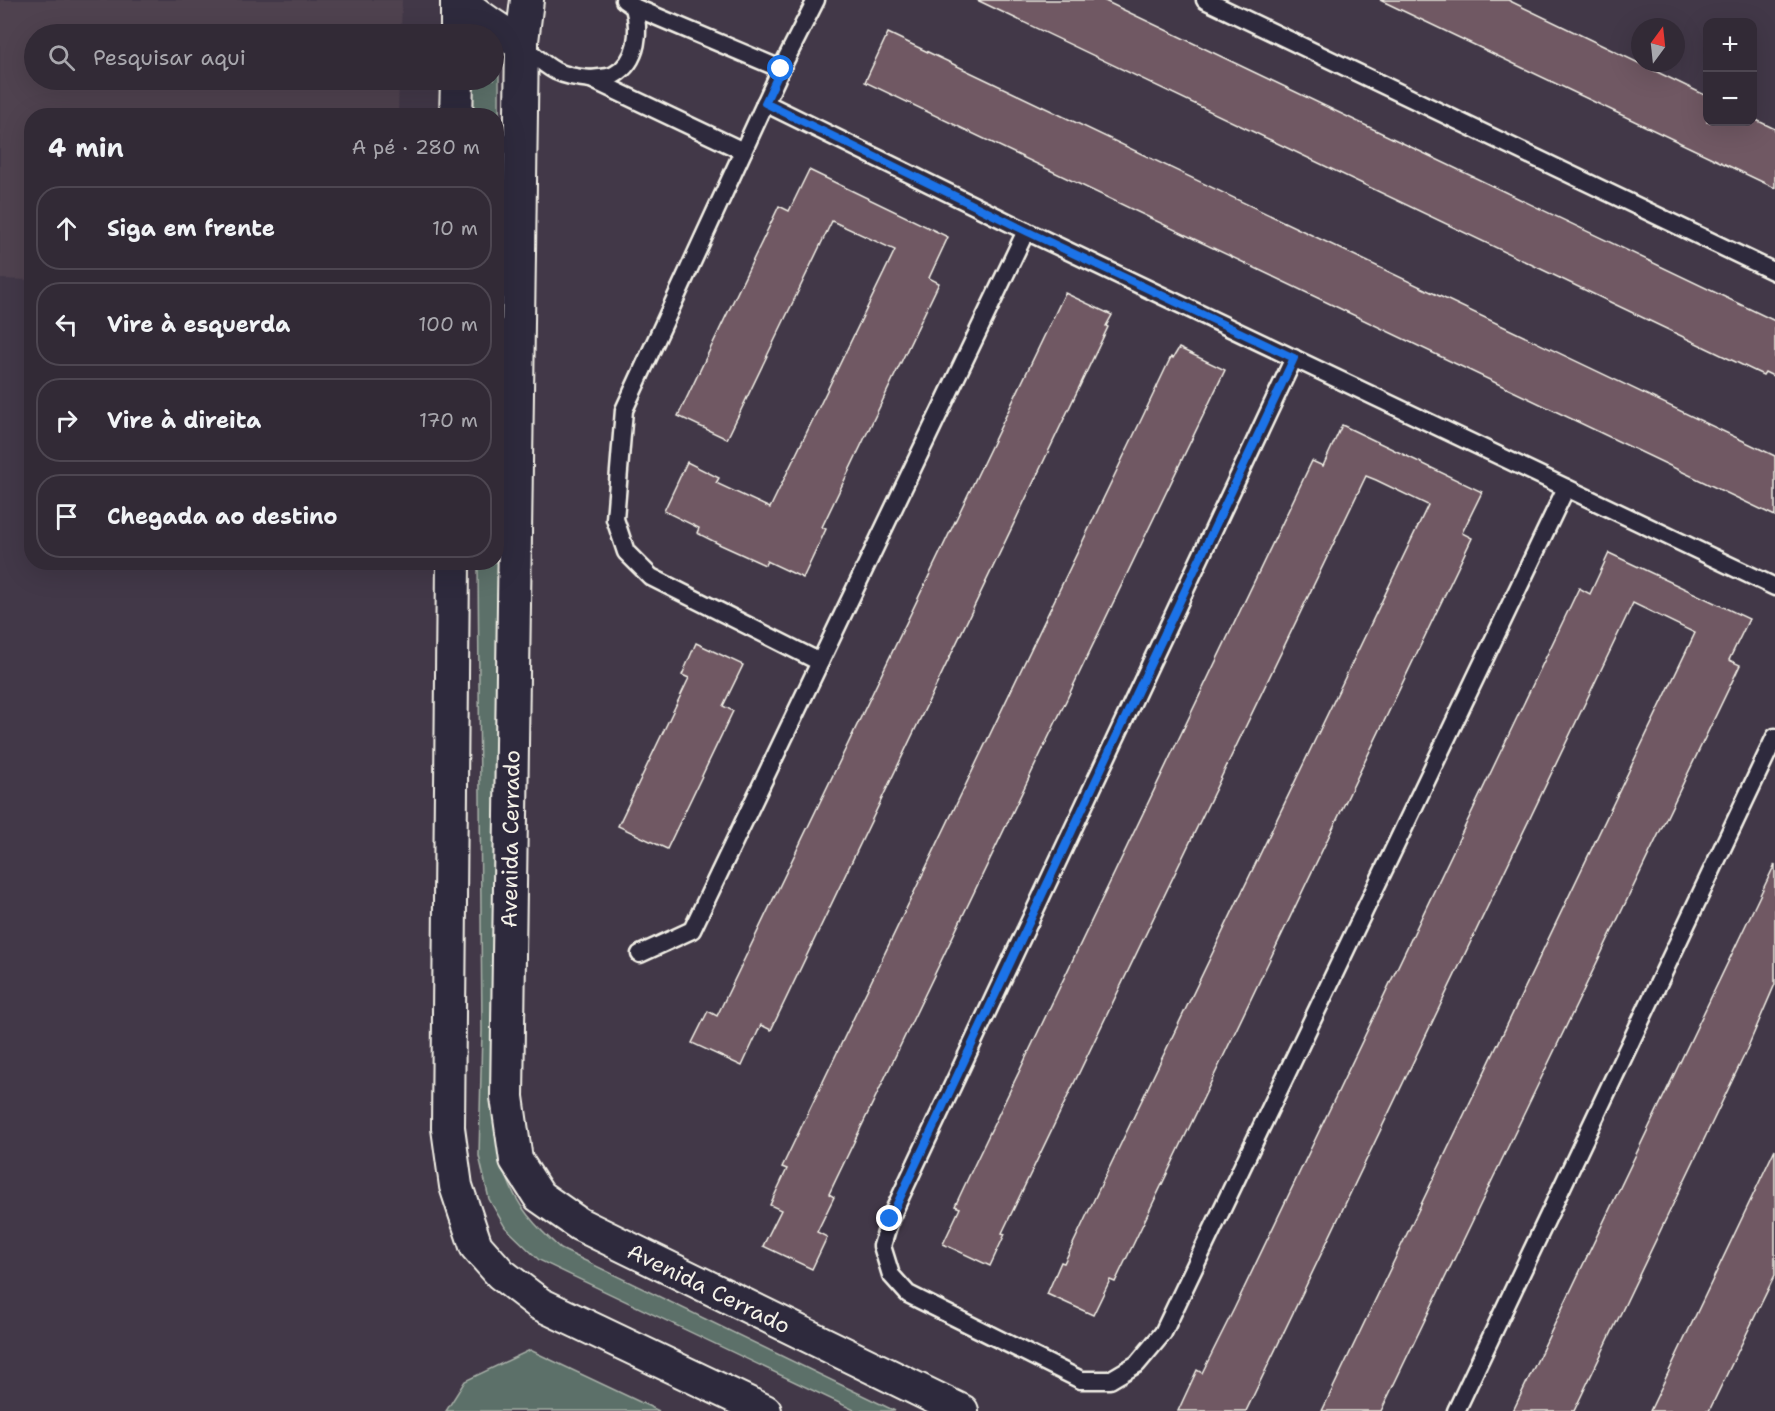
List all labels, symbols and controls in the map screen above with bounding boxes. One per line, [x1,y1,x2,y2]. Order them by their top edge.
north arrow [1631,18,1685,72]
map controls [1703,18,1757,126]
button: + [1703,18,1757,72]
search box [24,24,504,90]
icon: search [45,41,78,74]
text: Pesquisar aqui [93,43,246,72]
route start [767,55,793,81]
button: − [1703,72,1757,126]
text: 4 min [48,130,124,165]
text: A pé · 280 m [352,134,480,160]
icon: ahead [50,212,83,245]
text: Siga em frente [107,214,275,243]
text: 10 m [432,215,478,241]
icon: left [50,308,83,341]
text: Vire à esquerda [107,310,290,339]
text: 100 m [418,311,478,337]
icon: right [50,404,83,437]
text: Vire à direita [107,406,261,435]
text: 170 m [419,407,478,433]
icon: arrive [50,500,83,533]
text: Chegada ao destino [107,502,338,531]
street label: Avenida Cerrado [494,750,527,928]
route end [876,1205,902,1231]
street label: Avenida Cerrado [622,1236,795,1340]

